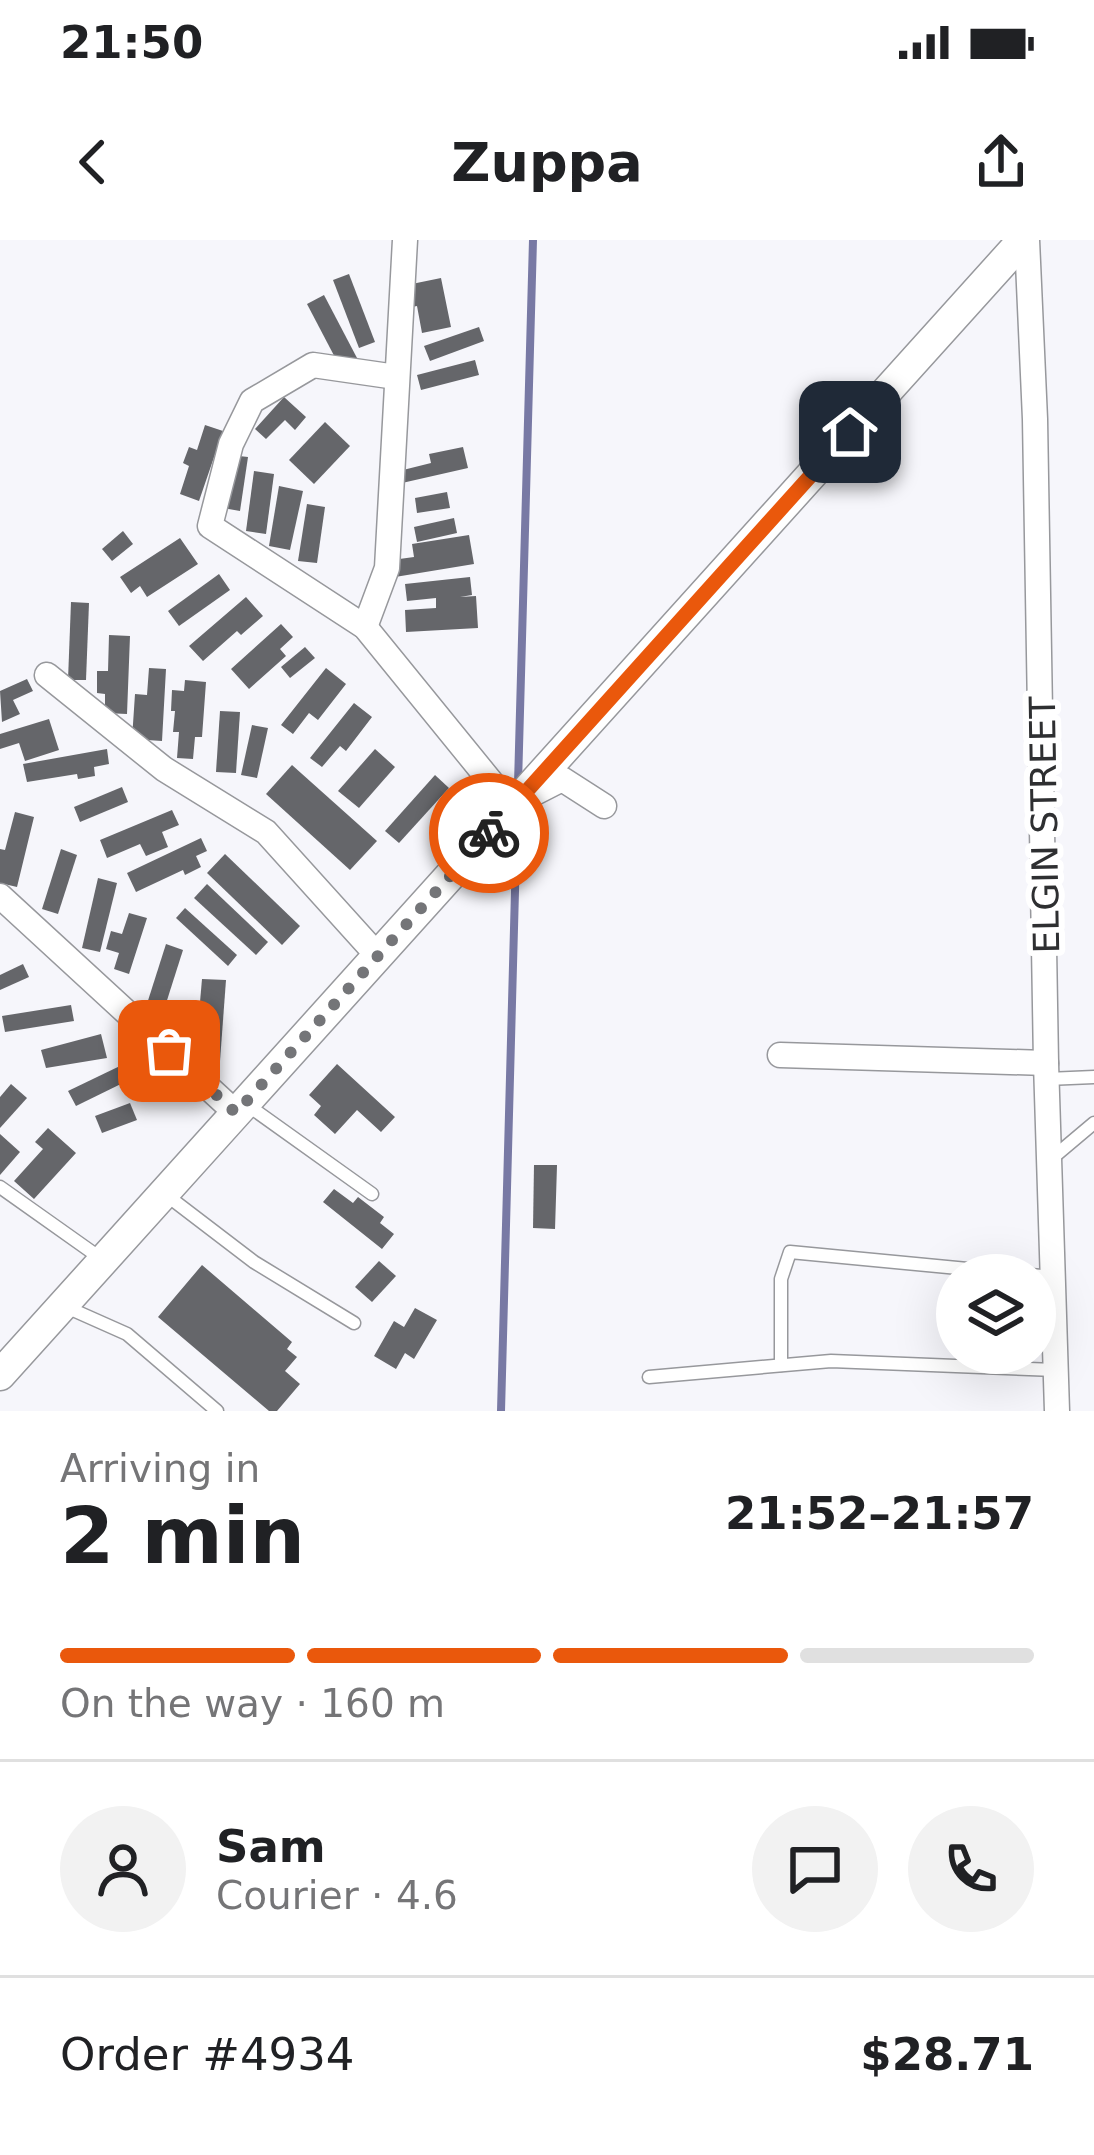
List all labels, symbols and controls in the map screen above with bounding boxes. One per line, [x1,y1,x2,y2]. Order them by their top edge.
text: 21:50 [60,16,203,69]
icon: back [60,129,126,195]
icon: share [968,129,1034,195]
text: Zuppa [451,131,643,194]
pin [799,381,901,483]
icon: home [817,399,883,465]
street label: ELGIN STREET [1022,695,1067,954]
courier [429,773,549,893]
icon: bike [456,800,522,866]
pin [118,1000,220,1102]
icon: bag [136,1018,202,1084]
map controls [936,1254,1056,1374]
button: layers [936,1254,1056,1374]
text: Arriving in [60,1446,260,1491]
text: 21:52–21:57 [725,1487,1034,1540]
text: 2 min [60,1491,305,1581]
text: On the way · 160 m [60,1681,445,1726]
button: person [60,1806,186,1932]
button: chat [752,1806,878,1932]
button: phone [908,1806,1034,1932]
text: Sam [216,1820,326,1873]
text: Courier · 4.6 [216,1873,458,1918]
text: Order #4934 [60,2028,354,2081]
text: $28.71 [860,2028,1034,2081]

